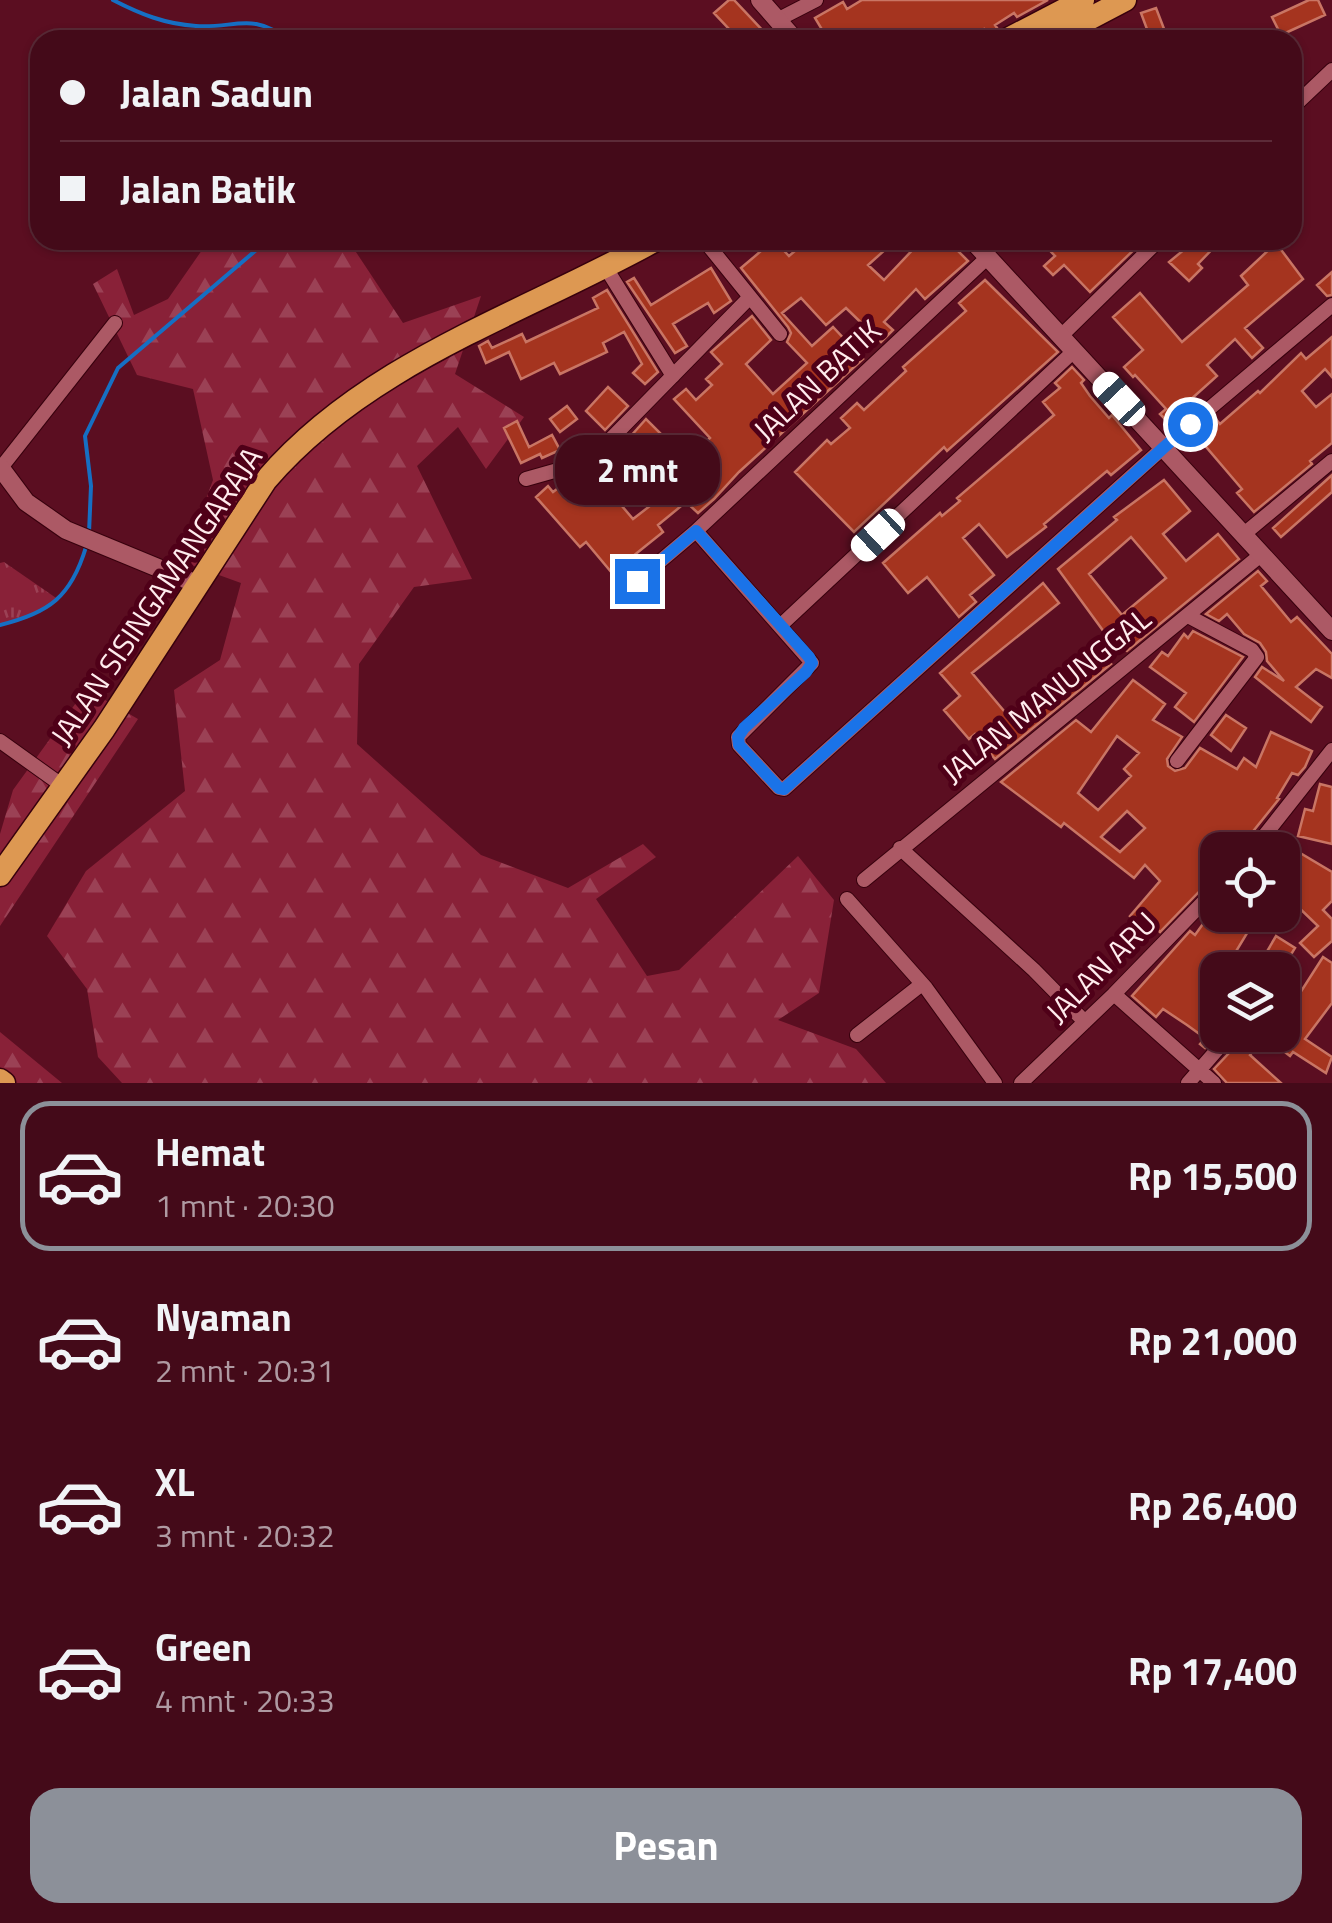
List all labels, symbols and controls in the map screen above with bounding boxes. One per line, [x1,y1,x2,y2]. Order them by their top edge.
text: Jalan Sadun [120,64,313,122]
text: Jalan Batik [120,160,296,218]
street label: JALAN BATIK [743,308,891,452]
car [1088,367,1150,431]
route start [1168,402,1213,447]
callout: 2 mnt [554,436,720,506]
street label: JALAN SISINGAMANGARAJA [39,437,274,755]
text: 2 mnt [597,446,678,494]
car [846,504,910,566]
route end [615,559,660,604]
street label: JALAN MANUNGGAL [931,596,1161,794]
map controls [1200,832,1300,1052]
button: locate [1200,832,1300,932]
street label: JALAN ARU [1035,901,1167,1033]
button: layers [1200,952,1300,1052]
text: Hemat [155,1123,265,1181]
icon: car [35,1131,125,1221]
text: Rp 15,500 [1128,1147,1297,1205]
text: 1 mnt · 20:30 [155,1181,335,1229]
text: Nyaman [155,1288,292,1346]
icon: car [35,1296,125,1386]
text: Rp 21,000 [1128,1312,1297,1370]
text: 2 mnt · 20:31 [155,1346,335,1394]
text: XL [155,1453,195,1511]
icon: car [35,1461,125,1551]
text: Rp 26,400 [1128,1477,1297,1535]
text: 3 mnt · 20:32 [155,1511,335,1559]
text: Green [155,1618,252,1676]
icon: car [35,1626,125,1716]
text: Rp 17,400 [1128,1642,1297,1700]
text: 4 mnt · 20:33 [155,1676,335,1724]
button: Pesan [30,1788,1302,1903]

